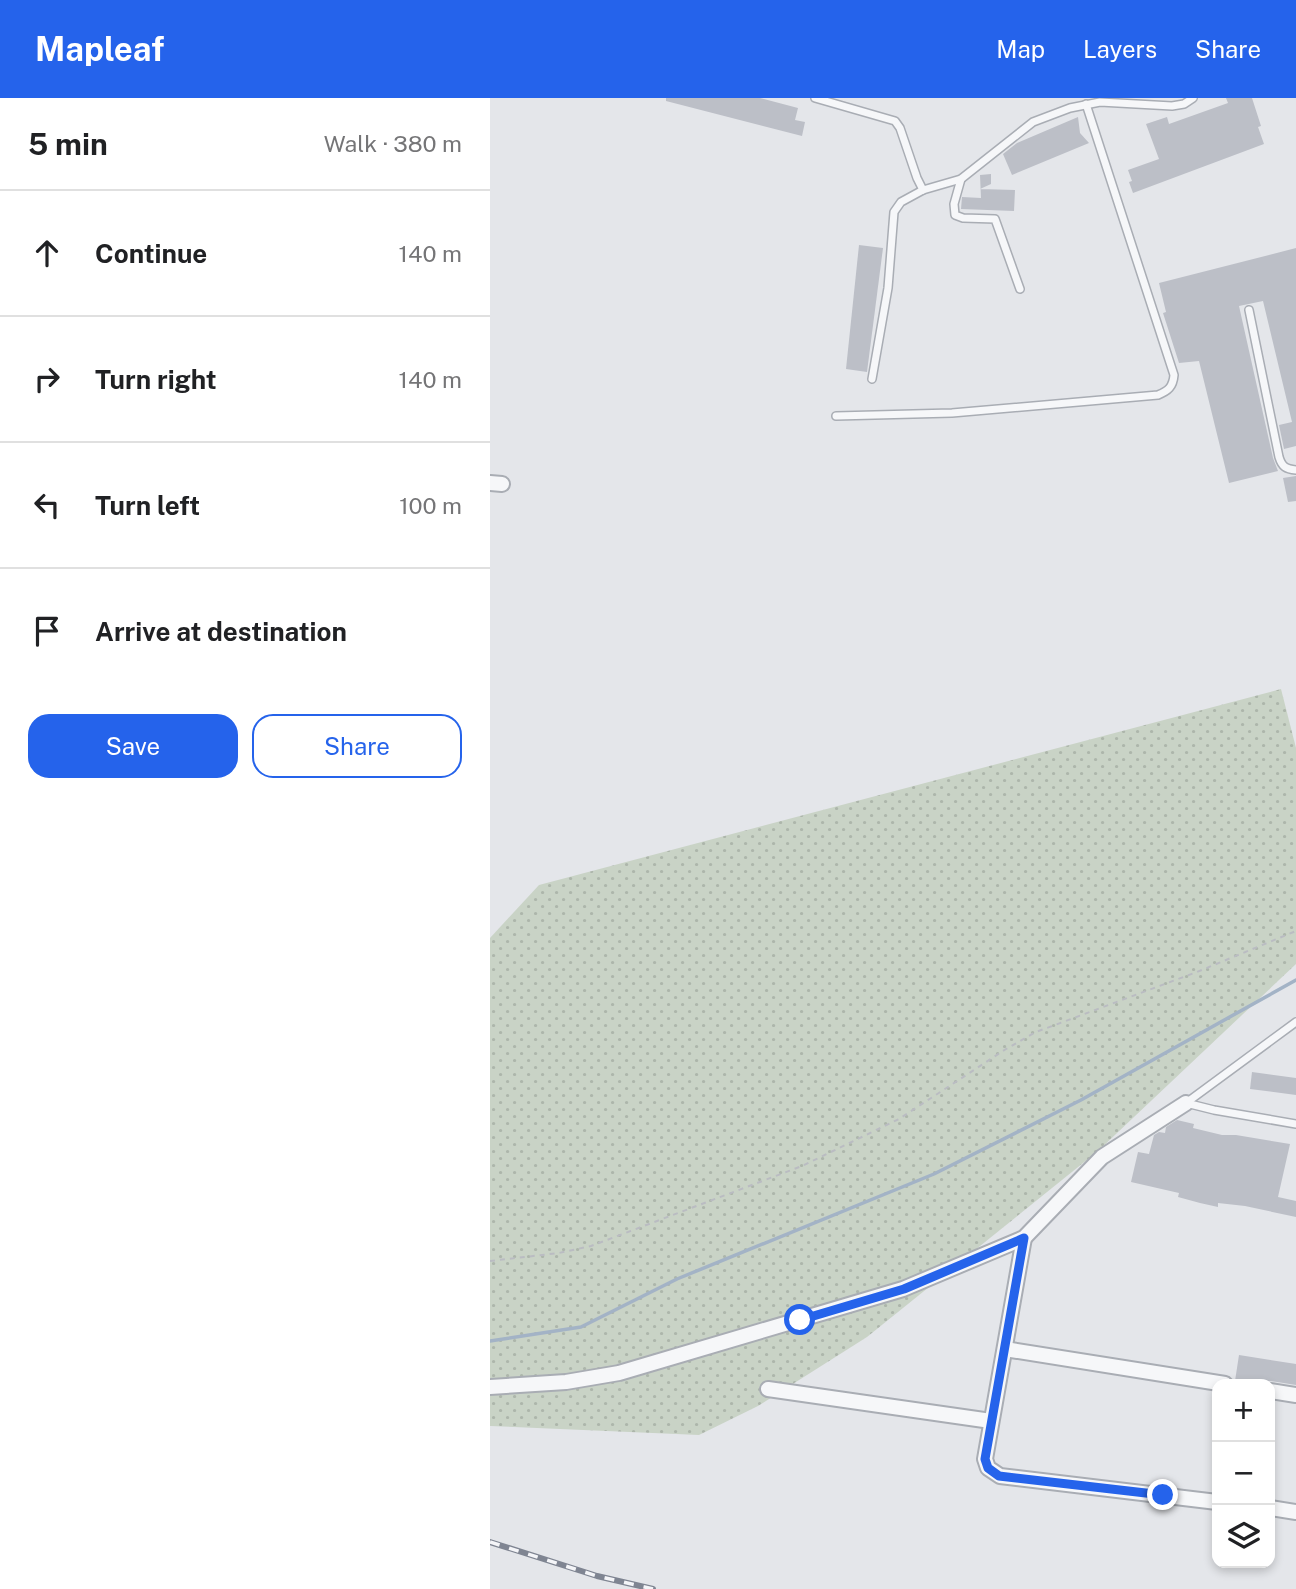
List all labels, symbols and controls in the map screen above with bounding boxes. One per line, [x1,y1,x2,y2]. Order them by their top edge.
text: Mapleaf [35,30,164,68]
text: Map [996,35,1045,63]
text: Layers [1083,35,1157,63]
text: Share [1195,35,1261,63]
text: 5 min [28,126,108,162]
text: Walk · 380 m [324,130,462,157]
icon: ahead [28,234,66,272]
text: Continue [95,238,207,269]
text: 140 m [399,240,462,267]
icon: right [28,360,66,398]
text: Turn right [95,364,217,395]
text: 140 m [399,366,462,393]
icon: left [28,486,66,524]
text: Turn left [95,490,200,521]
text: 100 m [399,492,462,519]
icon: arrive [28,612,66,650]
text: Arrive at destination [95,616,347,647]
button: Save [28,714,238,778]
button: Share [252,714,462,778]
route start [784,1304,815,1335]
map controls [1212,1379,1275,1568]
button: + [1212,1379,1275,1442]
button: − [1212,1442,1275,1505]
route end [1147,1479,1178,1510]
button: layers [1212,1505,1275,1568]

